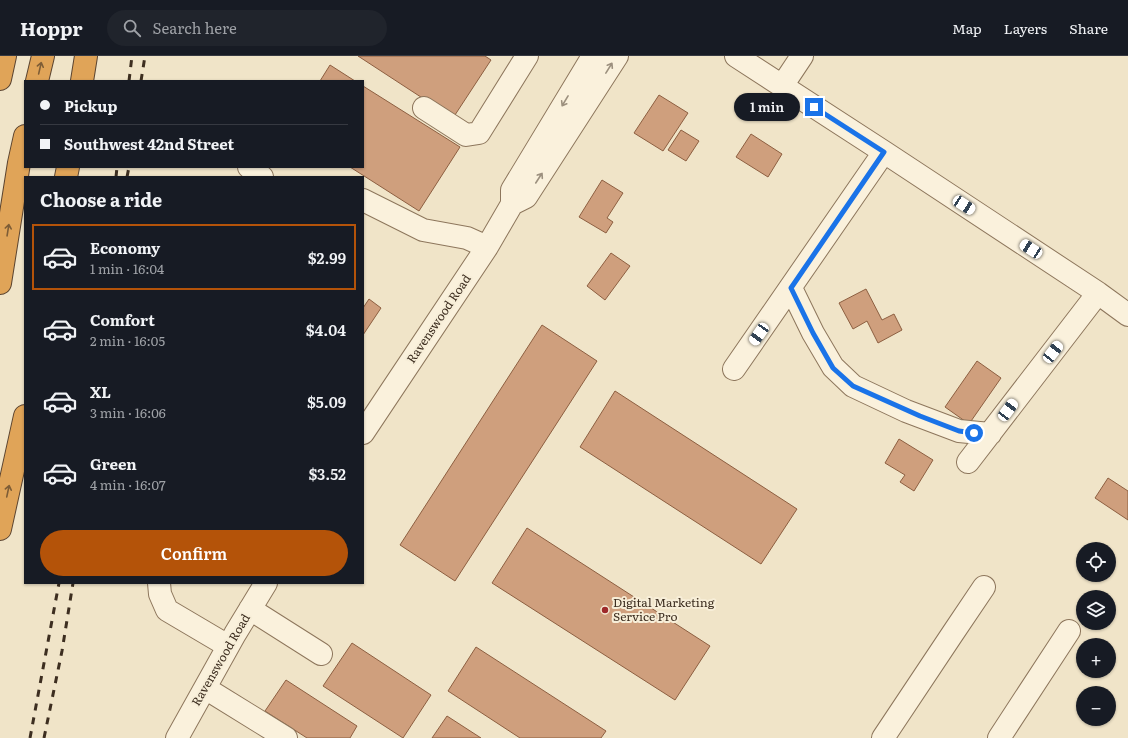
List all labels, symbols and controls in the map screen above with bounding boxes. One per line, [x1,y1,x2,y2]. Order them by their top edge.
search box [107,10,387,46]
text: Hoppr [20,14,83,42]
text: Search here [153,16,237,39]
icon: search [121,17,143,39]
text: Map [952,18,982,38]
text: Layers [1004,18,1047,38]
text: Share [1069,18,1108,38]
one-way arrow [37,62,45,75]
one-way arrow [605,63,613,74]
callout: 1 min [734,93,800,121]
text: Pickup [64,94,117,117]
one-way arrow [561,95,569,106]
text: 1 min [750,97,784,116]
route end [805,98,823,116]
text: Southwest 42nd Street [64,132,234,155]
one-way arrow [535,173,543,184]
text: Choose a ride [40,186,162,213]
car [951,193,977,217]
one-way arrow [4,224,12,237]
text: Economy [90,236,160,259]
car [1018,237,1044,261]
icon: car [42,239,78,275]
text: $2.99 [308,246,346,269]
text: 1 min · 16:04 [90,259,164,278]
street label: Ravenswood Road [402,270,475,366]
text: Comfort [90,308,155,331]
icon: car [42,311,78,347]
text: $4.04 [306,318,346,341]
car [747,321,771,347]
text: 2 min · 16:05 [90,331,165,350]
car [1041,339,1065,365]
text: XL [90,380,111,403]
icon: car [42,383,78,419]
text: $5.09 [307,390,346,413]
car [996,397,1020,423]
text: 3 min · 16:06 [90,403,166,422]
route start [965,424,983,442]
text: Green [90,452,137,475]
icon: car [42,455,78,491]
text: $3.52 [308,462,346,485]
text: 4 min · 16:07 [90,475,166,494]
one-way arrow [5,485,13,498]
button: Confirm [40,530,348,576]
map controls [1076,542,1116,726]
button: locate [1076,542,1116,582]
button: layers [1076,590,1116,630]
place label: Digital Marketing Service Pro [613,593,715,625]
marker: Digital Marketing Service Pro [600,605,610,615]
street label: Ravenswood Road [186,610,254,709]
button: + [1076,638,1116,678]
button: − [1076,686,1116,726]

